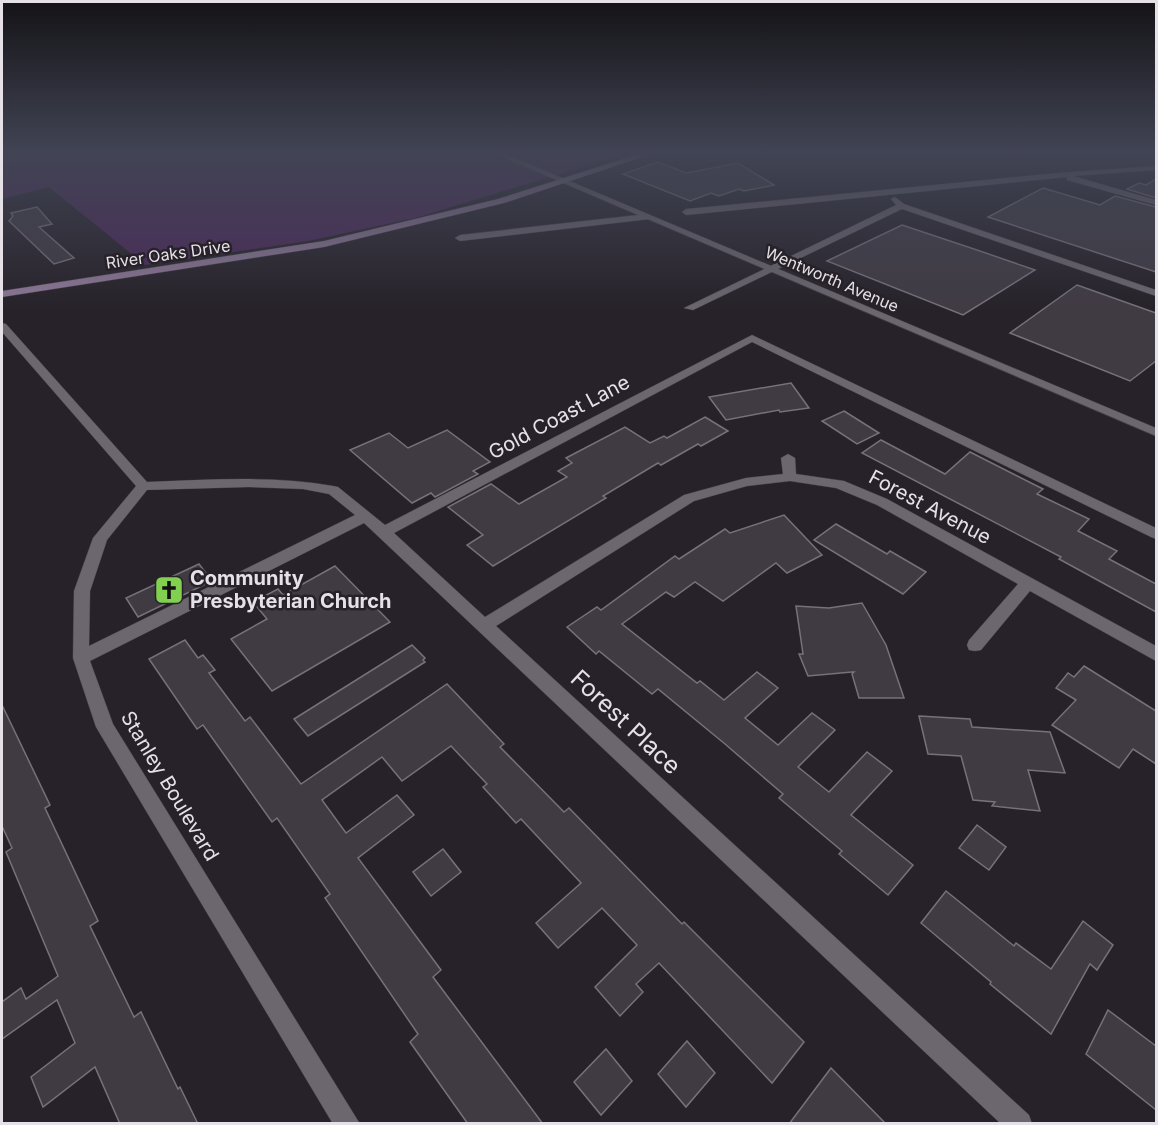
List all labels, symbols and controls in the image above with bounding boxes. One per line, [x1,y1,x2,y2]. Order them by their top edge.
street label: River Oaks Drive [105,235,231,273]
street label: Wentworth Avenue [762,242,902,316]
street label: Gold Coast Lane [484,370,634,464]
street label: Forest Avenue [865,465,995,549]
place label: Community Presbyterian Church [190,566,391,613]
church icon: Community Presbyterian Church [153,574,185,606]
street label: Forest Place [565,664,687,780]
street label: Stanley Boulevard [116,707,224,865]

